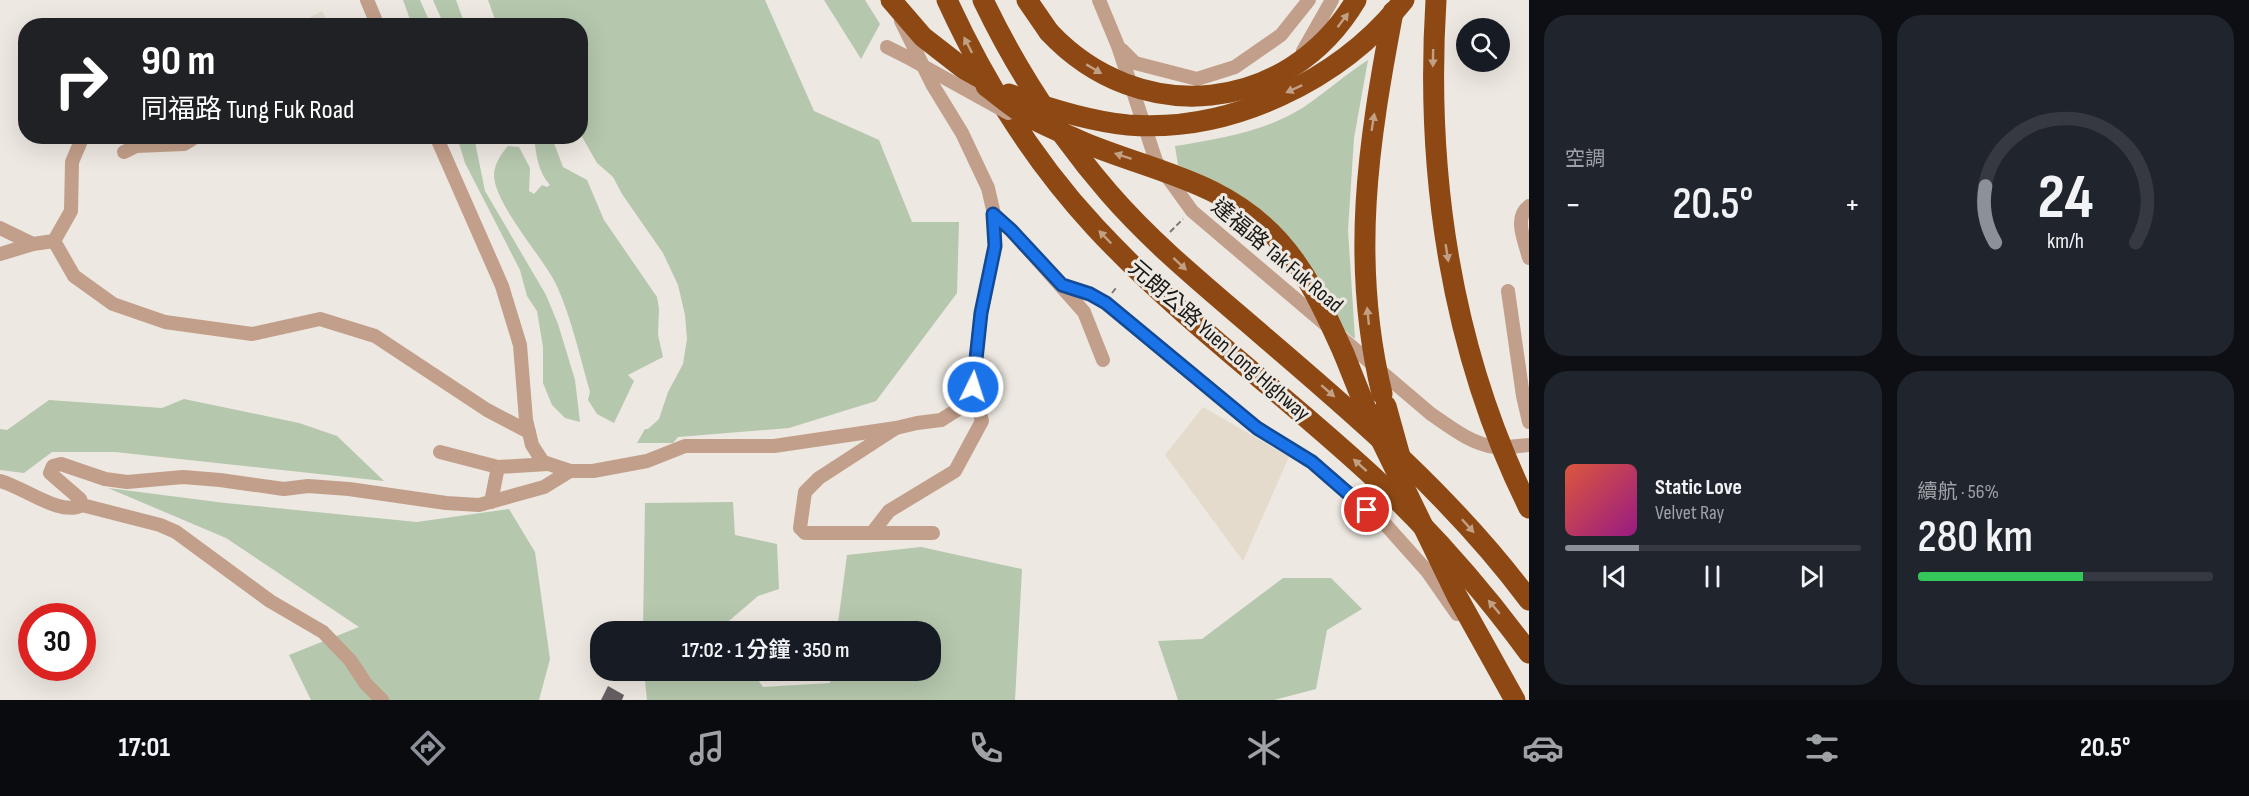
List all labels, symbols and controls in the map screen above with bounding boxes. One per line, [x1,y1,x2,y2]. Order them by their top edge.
one-way arrow [1337,12,1349,28]
map controls [1456,18,1510,72]
button: search [1456,18,1510,72]
text: 90 m [141,36,215,87]
one-way arrow [963,36,973,53]
icon: right [42,42,120,120]
one-way arrow [1428,49,1438,68]
one-way arrow [1086,64,1102,75]
one-way arrow [1285,84,1303,94]
text: 同福路 Tung Fuk Road [141,94,354,126]
one-way arrow [1369,112,1378,131]
text: 空調 [1565,147,1605,171]
one-way arrow [1114,151,1132,161]
text: 24 [2037,161,2093,236]
text: 20.5° [1672,177,1753,232]
text: − [1565,185,1581,225]
text: + [1844,185,1860,225]
street label: 達福路 Tak Fuk Road [1206,193,1348,319]
text: km/h [2047,229,2084,254]
one-way arrow [1098,230,1112,245]
one-way arrow [1443,243,1452,262]
street label: 元朗公路 Yuen Long Highway [1123,255,1316,428]
one-way arrow [1172,257,1187,270]
one-way arrow [1363,307,1373,326]
position arrow [941,355,1005,419]
one-way arrow [1320,384,1335,397]
one-way arrow [1353,459,1368,472]
text: Static Love [1655,474,1742,501]
text: 續航 · 56% [1918,480,1999,504]
pin [1341,484,1392,535]
icon: arrive [1350,493,1383,526]
text: Velvet Ray [1655,501,1724,525]
text: 280 km [1918,510,2033,565]
one-way arrow [1461,518,1474,533]
icon: previous [1598,560,1631,593]
icon: pause [1696,560,1729,593]
icon: next [1795,560,1828,593]
one-way arrow [1487,599,1500,615]
speed limit sign: 30 [18,603,96,681]
text: 17:02 · 1 分鐘 · 350 m [682,637,849,664]
icon: directions [407,727,449,769]
icon: music [686,727,728,769]
icon: phone [965,727,1007,769]
icon: climate [1243,727,1285,769]
icon: car [1522,727,1564,769]
icon: filters [1801,727,1843,769]
text: 17:01 [118,732,170,764]
text: 20.5° [2080,732,2131,764]

